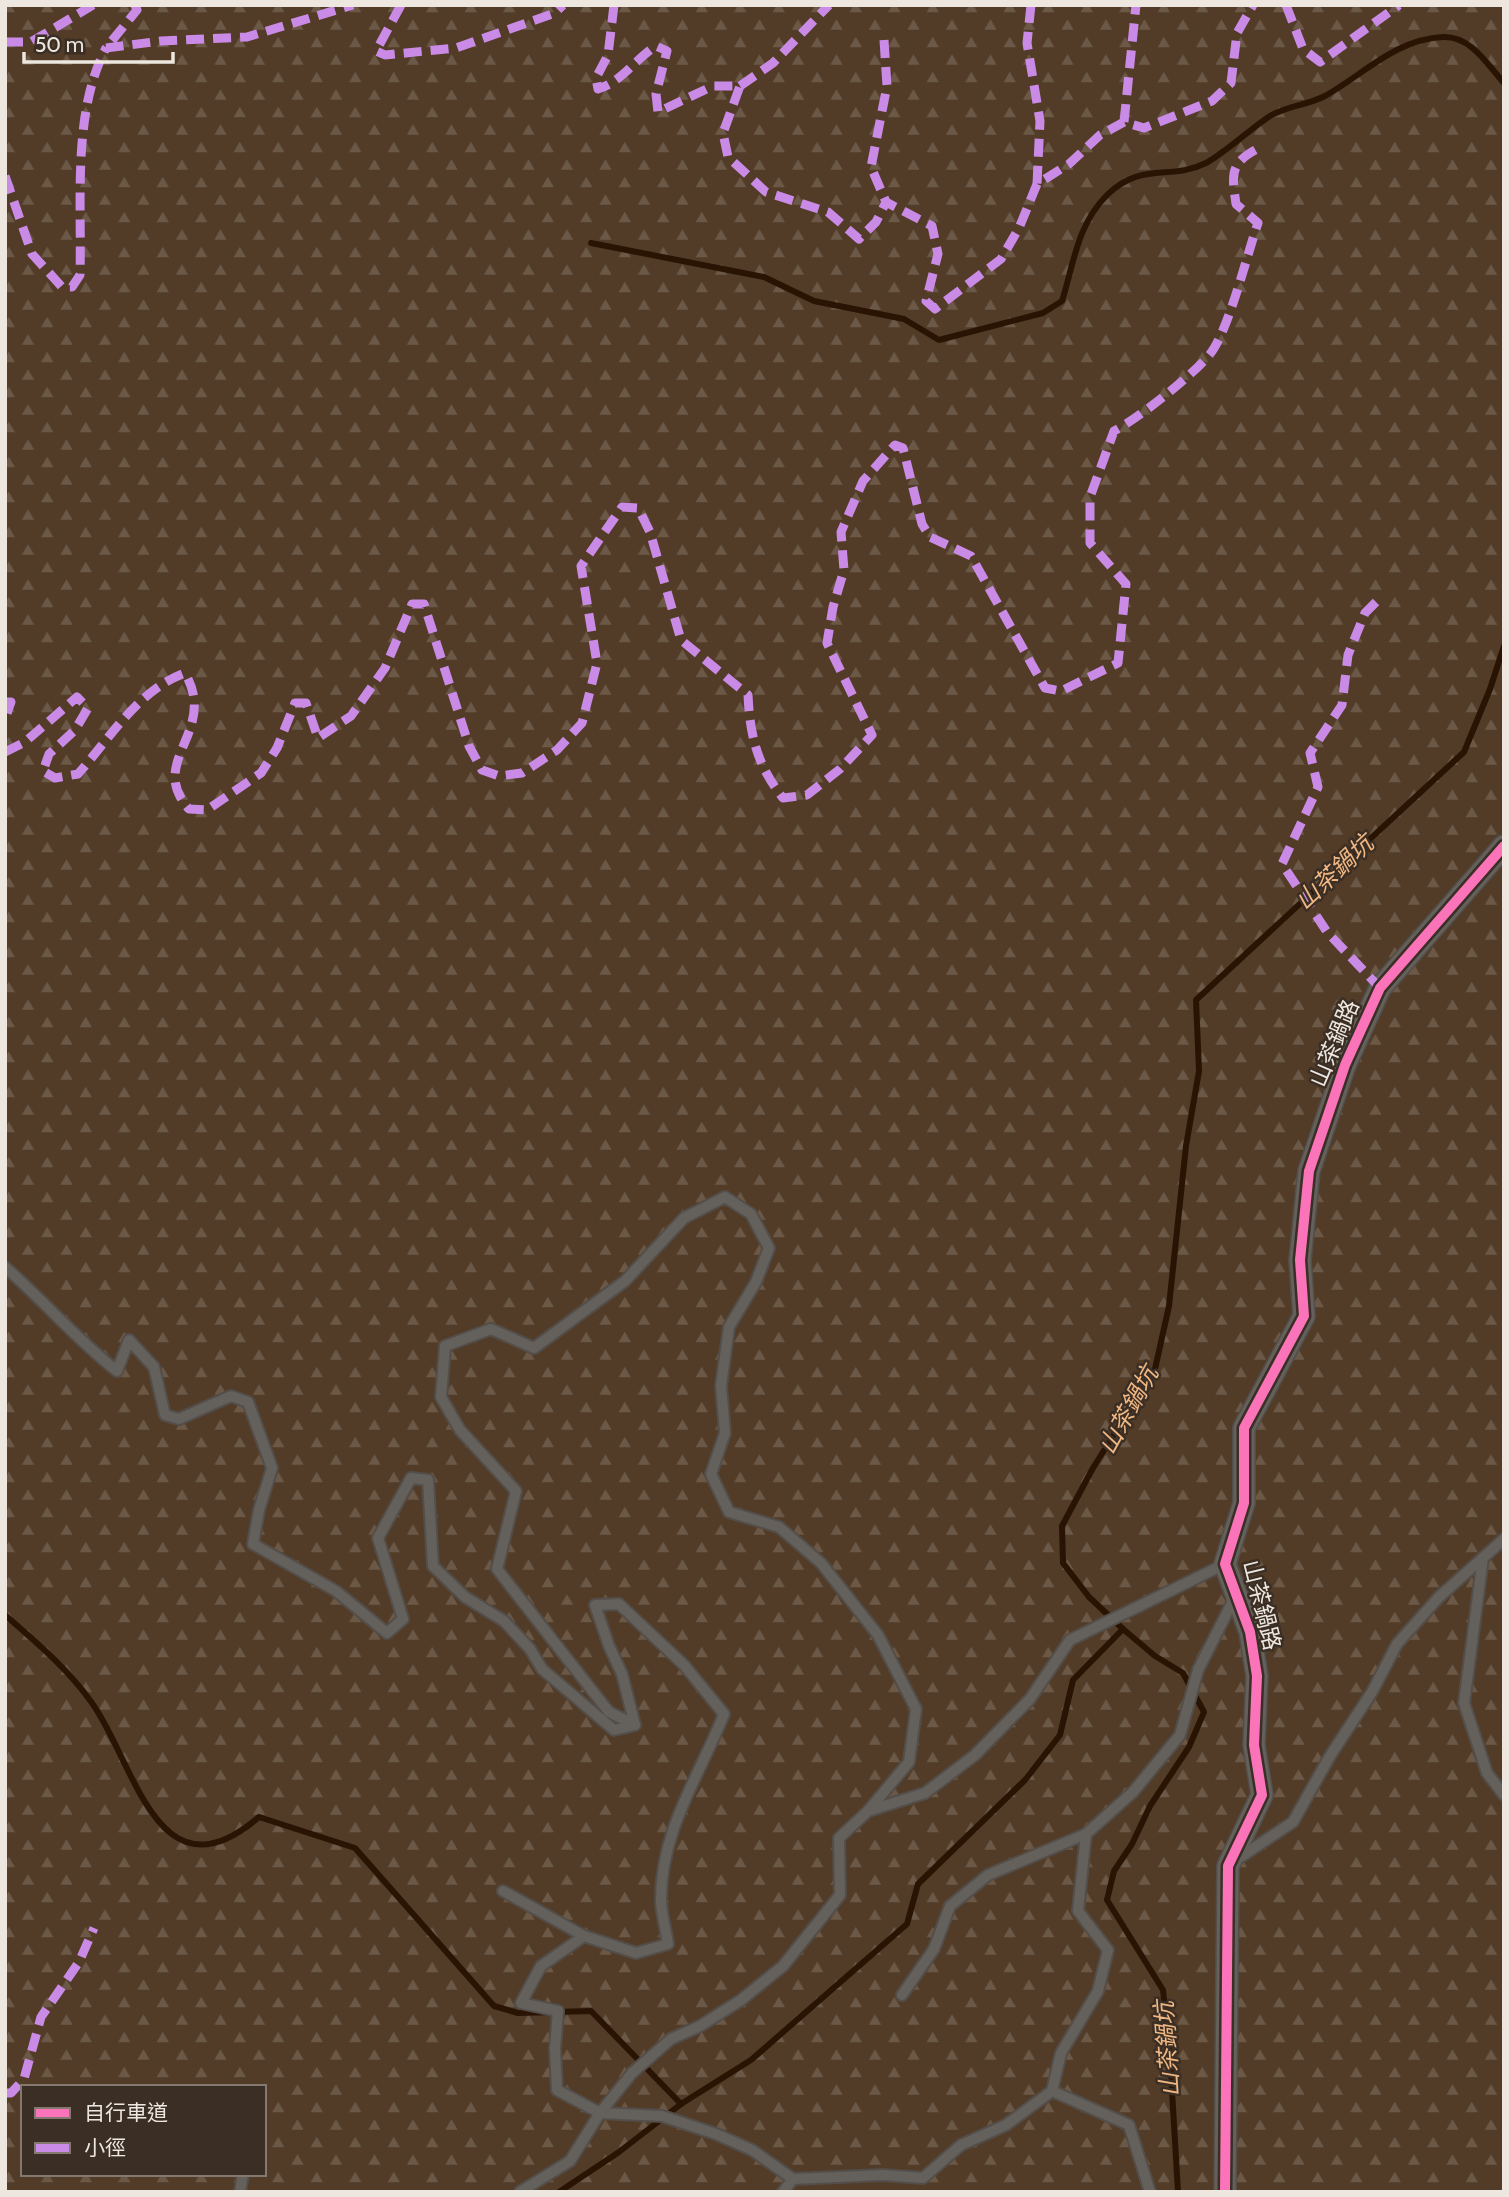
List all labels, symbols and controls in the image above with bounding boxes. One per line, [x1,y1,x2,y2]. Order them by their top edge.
scale bar [24,21,173,65]
text: 50 m [35,32,84,57]
water label: 山茶鍋坑 [1289,827,1381,915]
street label: 山茶鍋路 [1303,995,1365,1091]
water label: 山茶鍋坑 [1092,1358,1165,1459]
street label: 山茶鍋路 [1237,1557,1287,1653]
water label: 山茶鍋坑 [1149,1997,1185,2098]
legend [21,2085,266,2176]
text: 自行車道 [84,2100,168,2125]
text: 小徑 [84,2135,126,2160]

